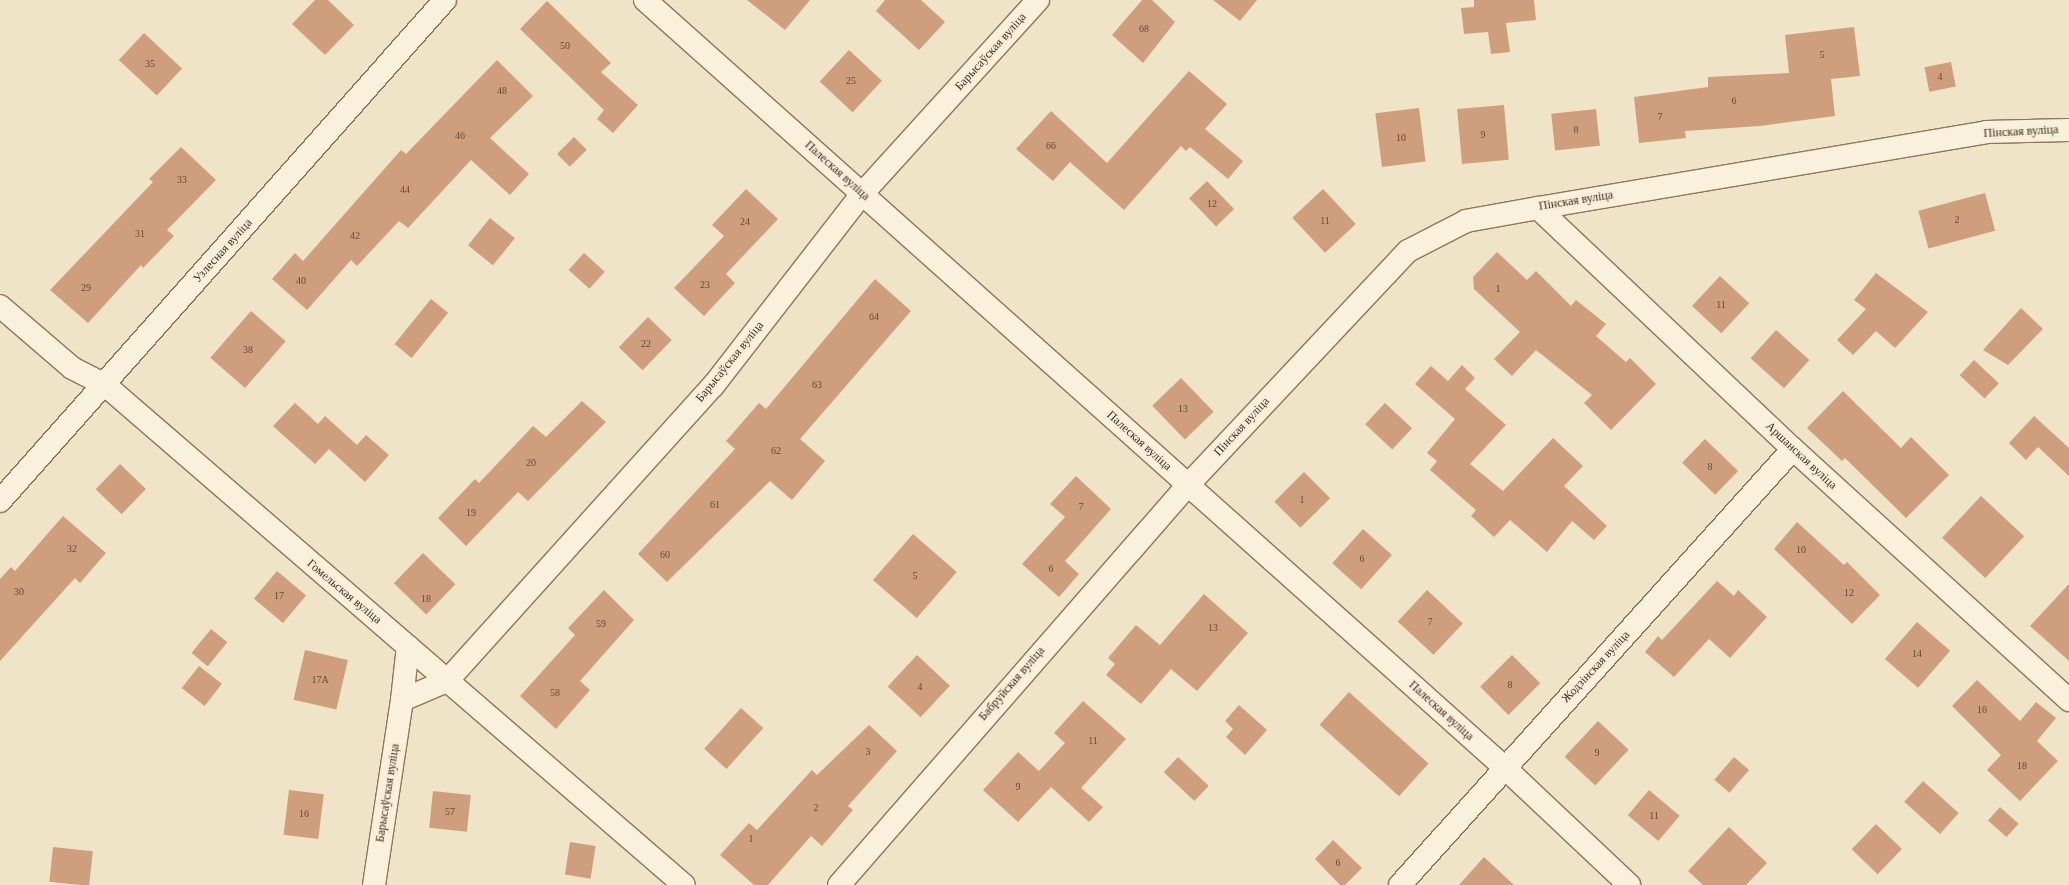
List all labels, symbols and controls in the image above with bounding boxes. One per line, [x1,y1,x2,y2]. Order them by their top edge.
street label: Барысаўская вуліца [952,10,1030,94]
house number: 68 [1139,23,1149,35]
house number: 50 [560,40,570,52]
house number: 5 [1820,49,1824,61]
house number: 35 [145,58,155,70]
house number: 4 [1938,71,1942,83]
house number: 25 [846,75,856,87]
house number: 48 [497,85,507,97]
house number: 6 [1732,95,1736,107]
house number: 7 [1658,111,1662,123]
street label: Пінская вуліца [1983,123,2059,141]
house number: 8 [1574,124,1578,136]
house number: 9 [1480,129,1486,141]
house number: 46 [455,130,465,142]
house number: 10 [1396,132,1406,144]
street label: Палеская вуліца [802,138,872,204]
house number: 66 [1046,140,1056,152]
house number: 33 [177,174,187,186]
house number: 44 [400,184,410,196]
street label: Пінская вуліца [1538,188,1614,214]
house number: 12 [1207,198,1217,210]
house number: 2 [1954,214,1960,226]
house number: 11 [1320,215,1330,227]
street label: Узлесная вуліца [190,216,256,286]
house number: 24 [740,216,750,228]
house number: 31 [135,228,145,240]
house number: 42 [350,230,360,242]
house number: 40 [296,275,306,287]
house number: 23 [700,279,710,291]
house number: 29 [81,282,91,294]
house number: 1 [1496,283,1500,295]
house number: 11 [1716,299,1726,311]
house number: 64 [869,311,879,323]
street label: Барысаўская вуліца [693,319,767,405]
house number: 22 [641,338,651,350]
house number: 38 [243,344,253,356]
house number: 63 [812,379,822,391]
street label: Пінская вуліца [1211,395,1273,459]
house number: 13 [1178,403,1188,415]
street label: Палеская вуліца [1104,408,1174,474]
street label: Аршанская вуліца [1762,419,1840,493]
house number: 62 [771,445,781,457]
house number: 20 [526,457,536,469]
house number: 8 [1708,461,1712,473]
house number: 1 [1300,494,1304,506]
house number: 61 [710,499,720,511]
house number: 7 [1078,501,1084,513]
house number: 19 [466,507,476,519]
house number: 32 [67,543,77,555]
house number: 10 [1796,544,1806,556]
house number: 60 [660,549,670,561]
house number: 6 [1360,553,1364,565]
street label: Гомельская вуліца [304,557,384,627]
house number: 6 [1048,563,1054,575]
house number: 5 [912,570,918,582]
house number: 30 [14,586,24,598]
house number: 12 [1844,587,1854,599]
house number: 17 [274,590,284,602]
house number: 18 [421,593,431,605]
house number: 7 [1428,616,1432,628]
house number: 59 [596,618,606,630]
house number: 13 [1208,622,1218,634]
street label: Жодзінская вуліца [1559,628,1633,706]
street label: Бабруйская вуліца [976,644,1048,724]
house number: 14 [1912,648,1922,660]
house number: 17А [311,674,329,686]
street label: Палеская вуліца [1406,678,1476,744]
house number: 8 [1508,679,1512,691]
house number: 4 [918,681,922,693]
house number: 58 [550,687,560,699]
house number: 16 [1977,704,1987,716]
house number: 11 [1088,735,1098,747]
street label: Барысаўская вуліца [373,743,403,843]
house number: 3 [866,746,870,758]
house number: 9 [1594,747,1600,759]
house number: 18 [2017,760,2027,772]
house number: 9 [1016,781,1020,793]
house number: 2 [814,802,818,814]
house number: 57 [445,806,455,818]
house number: 16 [299,808,309,820]
house number: 11 [1649,810,1659,822]
house number: 1 [748,833,754,845]
house number: 6 [1336,857,1340,869]

